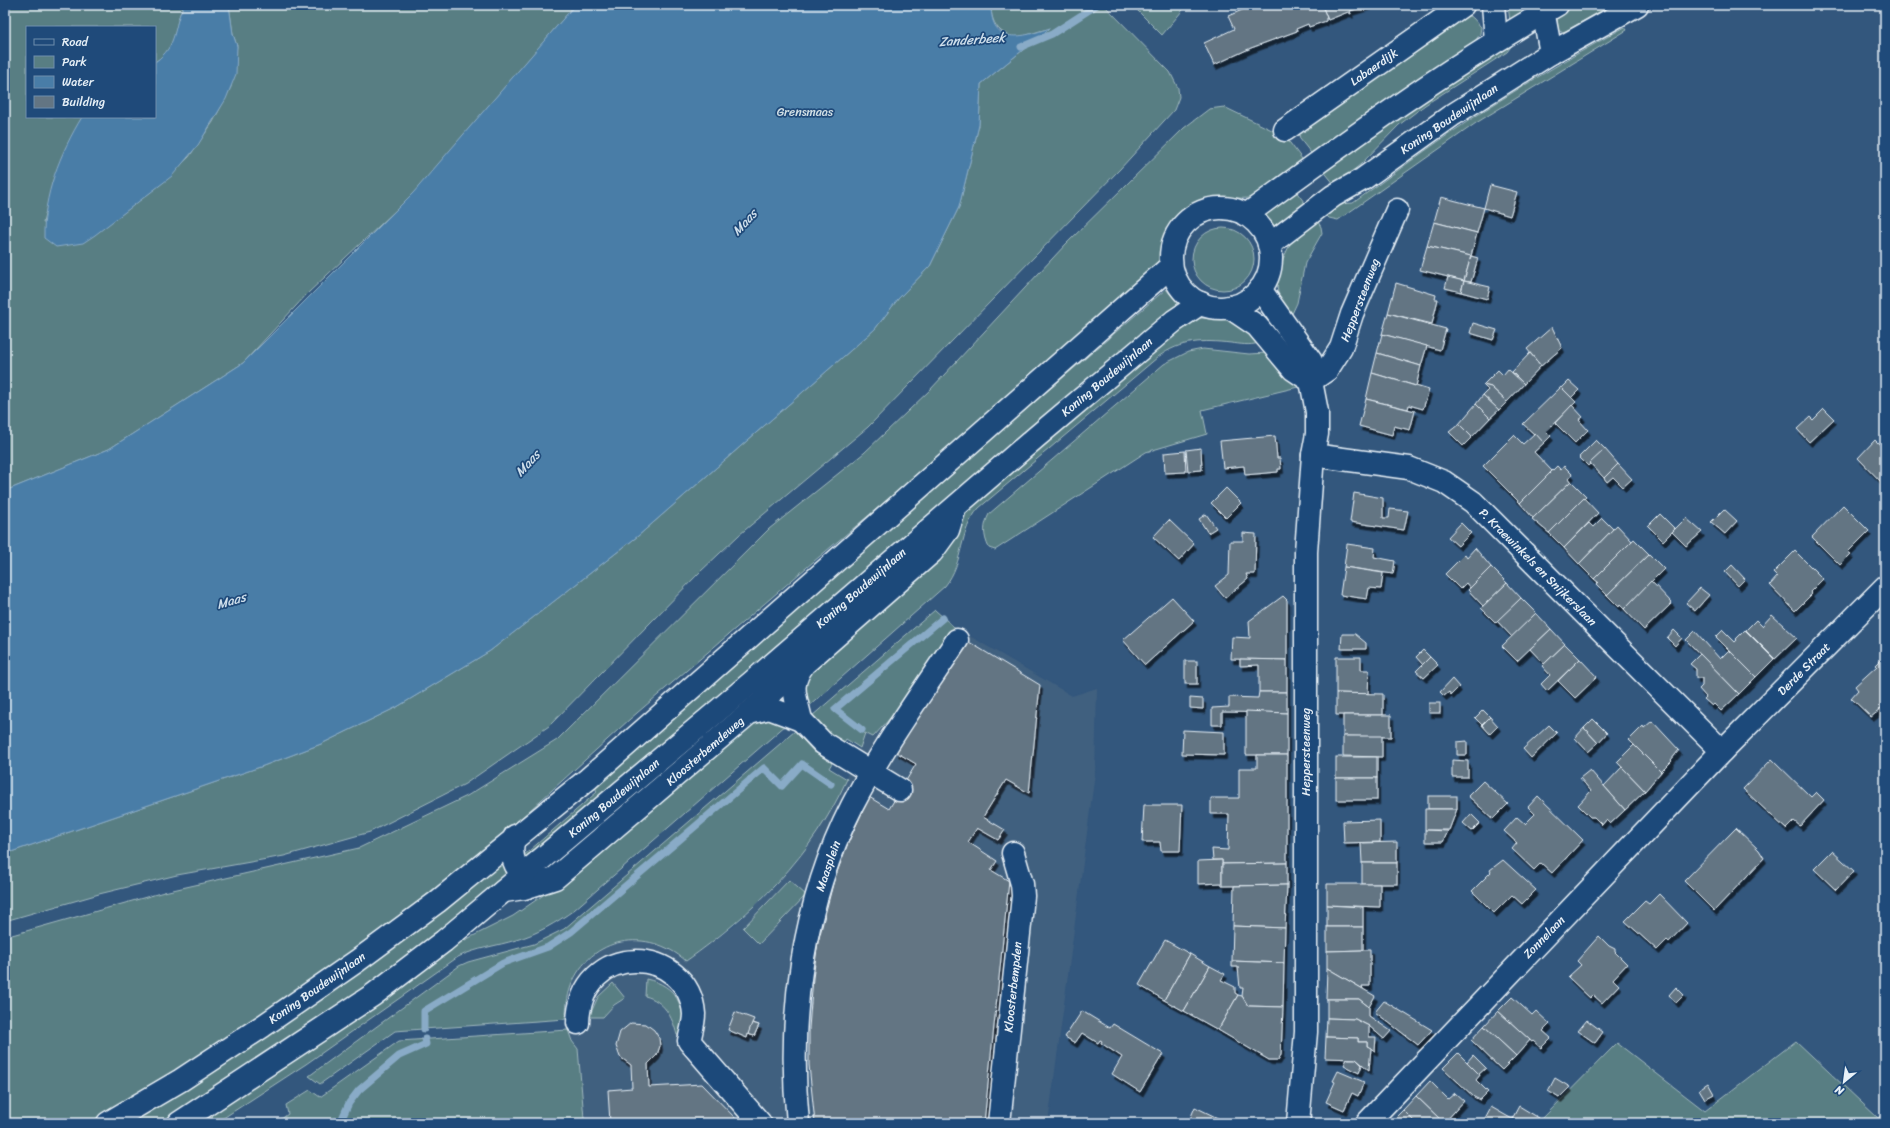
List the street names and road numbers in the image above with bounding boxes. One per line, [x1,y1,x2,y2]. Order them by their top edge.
street label: Labaerdijk [1345,42,1403,92]
street label: Koning Boudewijnlaan [1395,78,1503,160]
street label: Heppersteenweg [1334,255,1386,345]
street label: Koning Boudewijnlaan [1056,331,1158,422]
street label: P. Kraewinkels en Snijkerslaan [1474,503,1603,632]
street label: Koning Boudewijnlaan [810,542,912,634]
street label: Derde Straat [1772,637,1836,701]
street label: Heppersteenweg [1295,708,1317,796]
street label: Kloosterbemdeweg [661,710,749,792]
street label: Koning Boudewijnlaan [563,752,665,843]
street label: Maasplein [809,837,847,894]
street label: Zonnelaan [1517,910,1571,964]
street label: Kloosterbempden [997,940,1029,1033]
street label: Koning Boudewijnlaan [264,946,371,1030]

